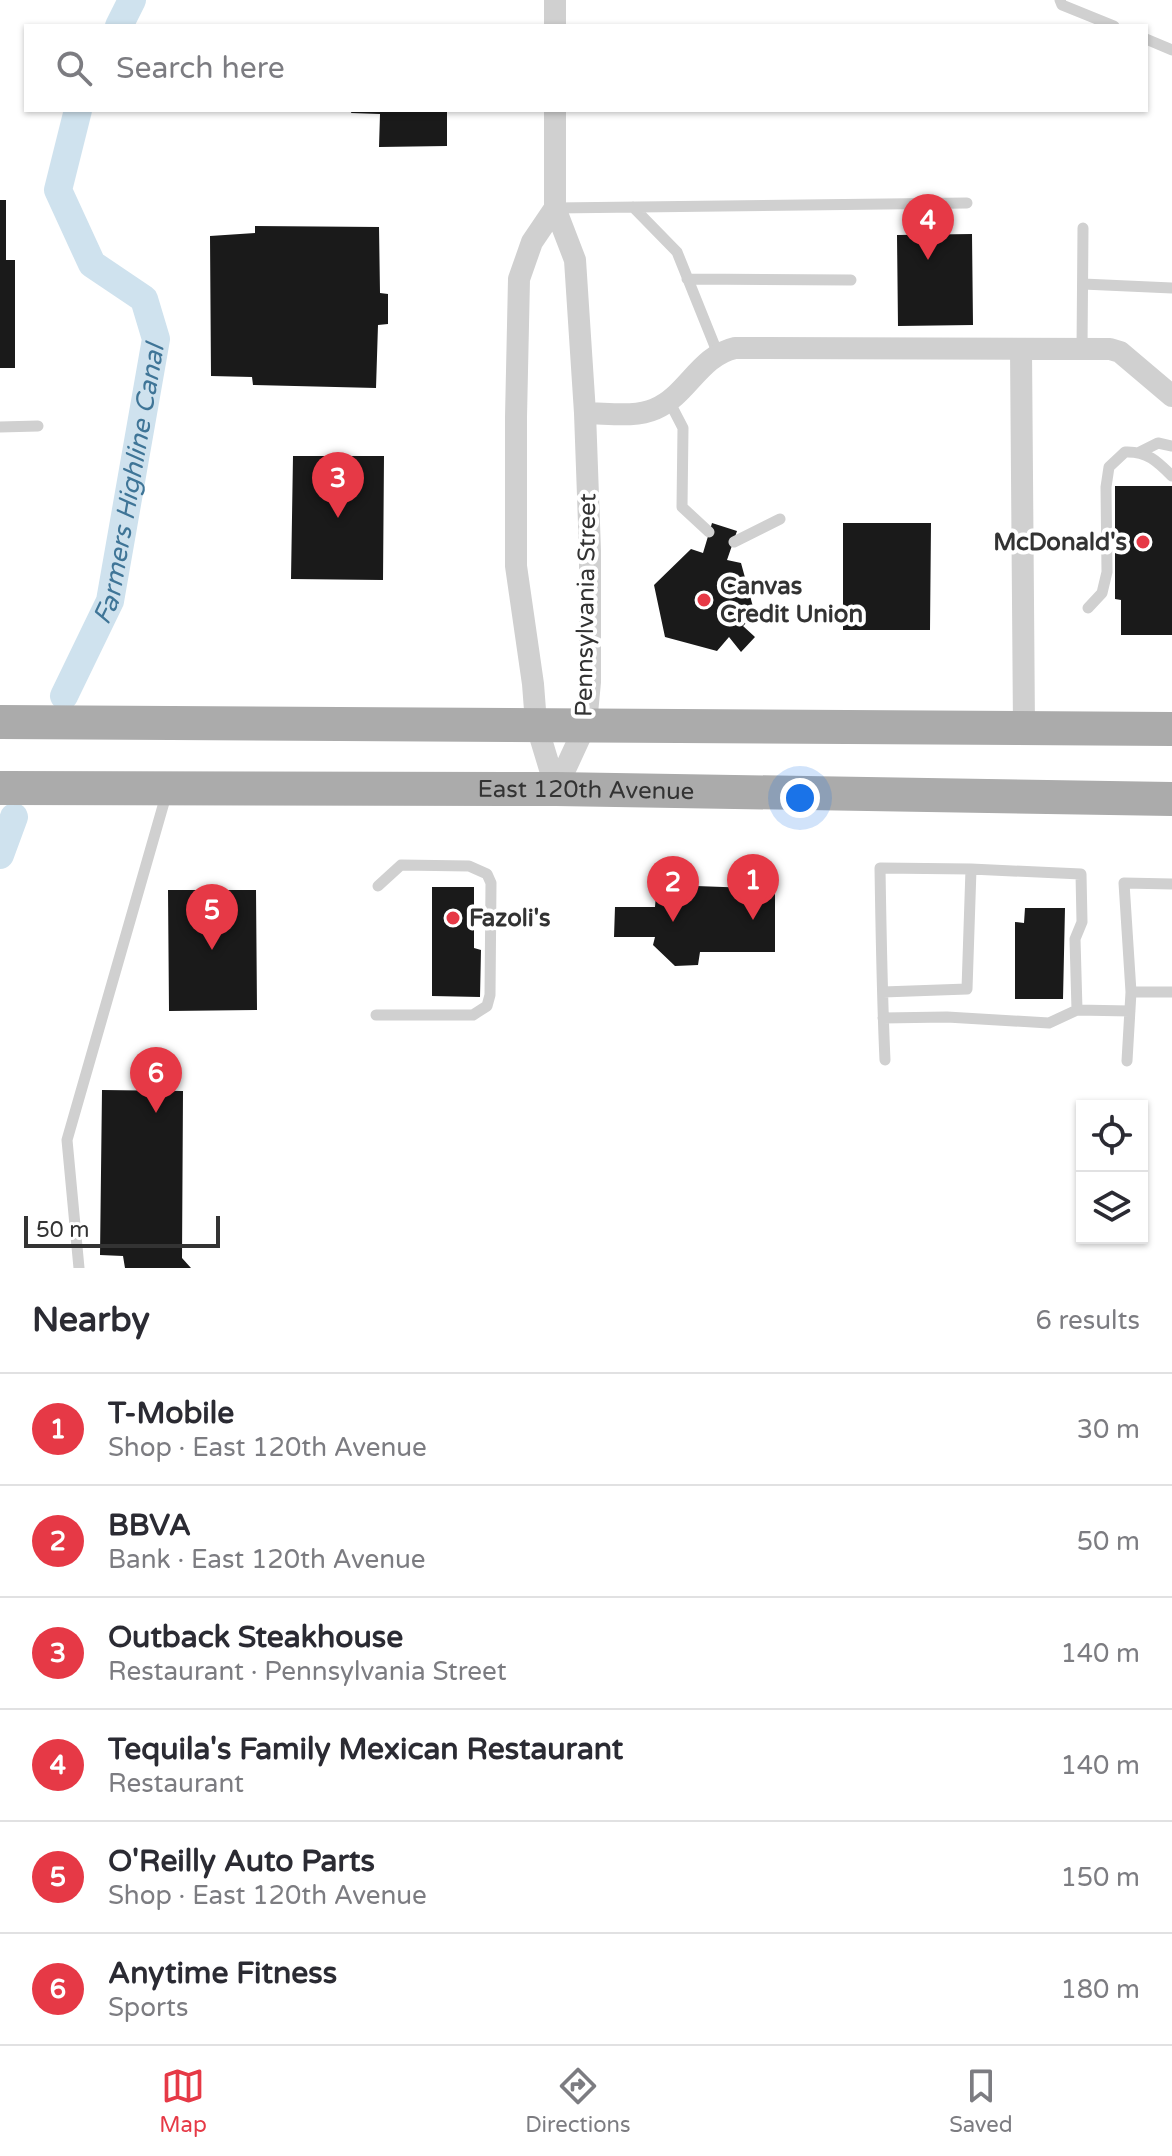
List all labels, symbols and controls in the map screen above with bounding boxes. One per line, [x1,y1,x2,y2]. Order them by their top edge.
search box [24,24,1148,112]
icon: search [52,46,96,90]
text: Search here [116,50,285,87]
pin: 4 [902,194,954,260]
water label: Farmers Highline Canal [86,338,171,629]
pin: 3 [312,452,364,518]
street label: Pennsylvania Street [570,493,602,717]
place label: McDonald's [993,528,1127,557]
marker: McDonald's [1134,533,1152,551]
place label: Canvas Credit Union [720,572,863,629]
marker: Canvas Credit Union [695,591,713,609]
street label: East 120th Avenue [478,774,695,806]
your location [780,778,820,818]
pin: 1 [727,854,779,920]
pin: 2 [647,856,699,922]
pin: 5 [186,884,238,950]
place label: Fazoli's [469,904,551,933]
marker: Fazoli's [444,909,462,927]
pin: 6 [130,1047,182,1113]
map controls [1076,1100,1148,1244]
button: locate [1076,1100,1148,1172]
button: layers [1076,1172,1148,1244]
scale bar [24,1212,220,1248]
text: 50 m [36,1217,90,1243]
text: Nearby [32,1300,150,1341]
text: 6 results [1035,1305,1140,1336]
text: T-Mobile [108,1395,234,1432]
text: 1 [50,1414,66,1445]
text: 30 m [1077,1414,1140,1445]
text: Shop · East 120th Avenue [108,1432,427,1463]
text: BBVA [108,1507,191,1544]
text: 2 [50,1526,66,1557]
text: 50 m [1077,1526,1140,1557]
text: Bank · East 120th Avenue [108,1544,426,1575]
text: Outback Steakhouse [108,1619,403,1656]
text: 3 [50,1638,66,1669]
text: 140 m [1060,1638,1140,1669]
text: Restaurant · Pennsylvania Street [108,1656,507,1687]
text: Tequila's Family Mexican Restaurant [108,1731,623,1768]
text: 4 [50,1750,66,1781]
text: 140 m [1060,1750,1140,1781]
text: Restaurant [108,1768,244,1799]
text: O'Reilly Auto Parts [108,1843,375,1880]
text: 5 [50,1862,66,1893]
text: 150 m [1060,1862,1140,1893]
text: Shop · East 120th Avenue [108,1880,427,1911]
text: Anytime Fitness [108,1955,337,1992]
text: 6 [50,1974,66,2005]
text: 180 m [1060,1974,1140,2005]
text: Sports [108,1992,188,2023]
tab: Map [159,2064,207,2138]
tab: Directions [525,2064,631,2138]
tab: Saved [949,2064,1013,2138]

